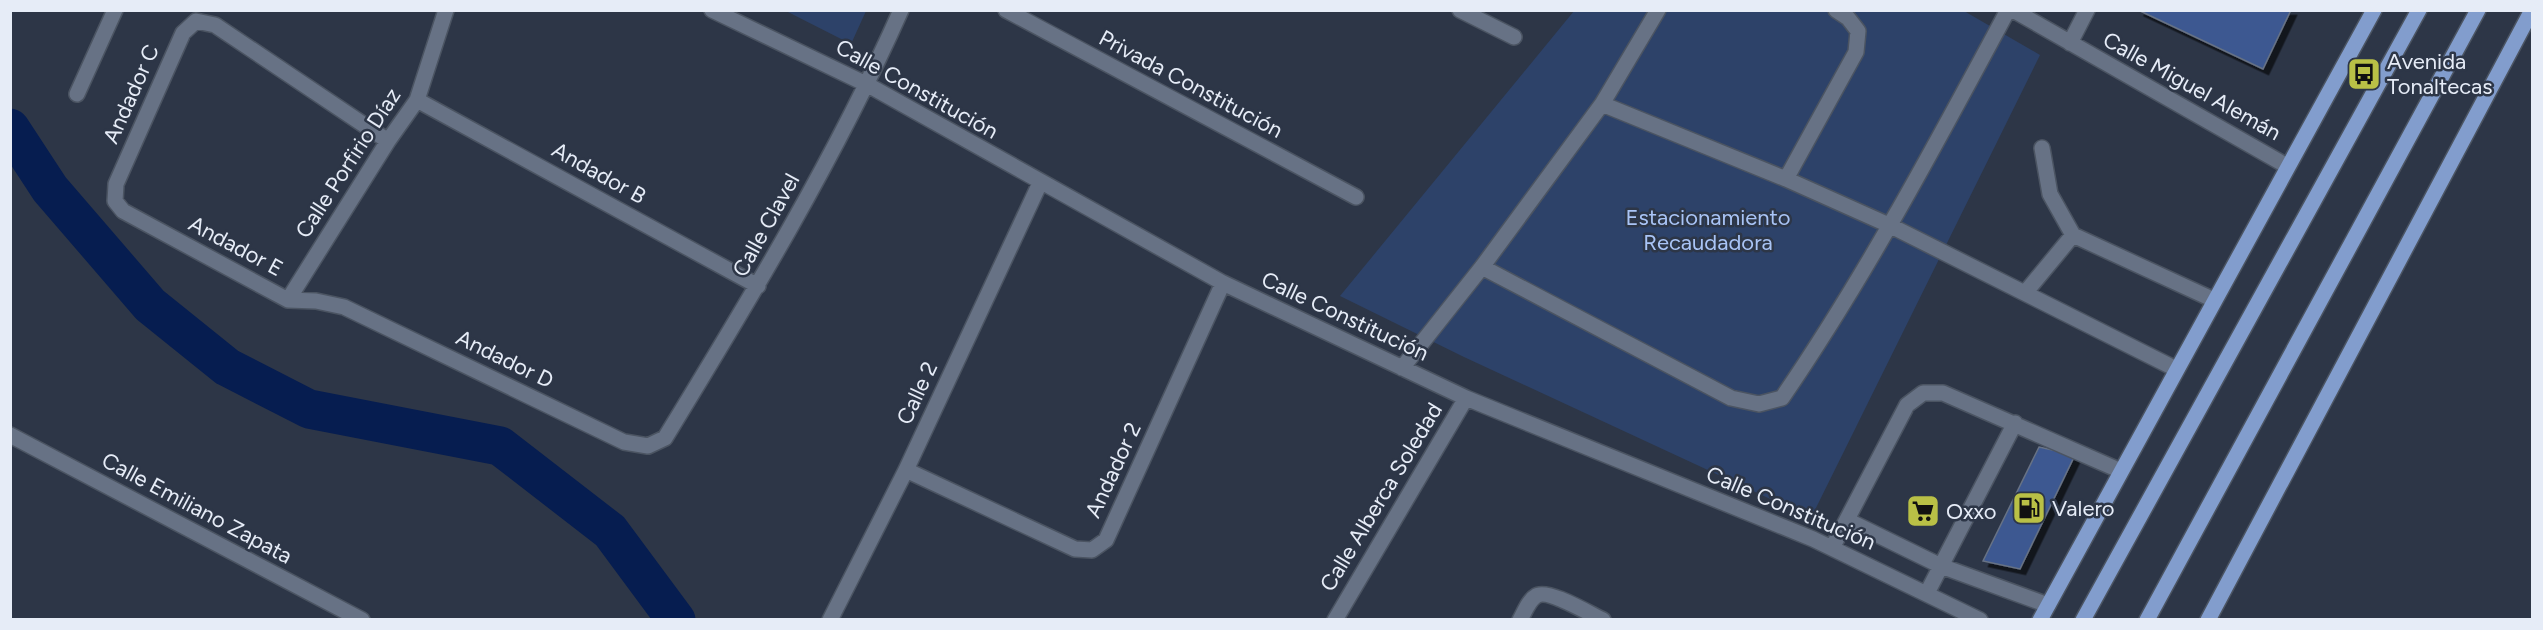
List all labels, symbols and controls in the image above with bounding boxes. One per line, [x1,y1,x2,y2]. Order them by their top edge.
street label: Privada Constitución [1094,24,1288,144]
street label: Calle Miguel Alemán [2098,26,2286,146]
street label: Calle Constitución [831,33,1003,145]
street label: Andador C [97,40,165,148]
place label: Avenida Tonaltecas [2387,48,2493,100]
bus stop icon: Avenida Tonaltecas [2346,56,2382,92]
street label: Calle Porfirio Díaz [290,83,406,243]
street label: Andador B [547,136,651,210]
street label: Calle Clavel [727,169,805,281]
park label: Estacionamiento Recaudadora [1625,204,1791,256]
street label: Andador E [184,210,288,282]
street label: Calle Constitución [1257,265,1433,367]
street label: Andador D [452,324,558,394]
street label: Calle 2 [891,357,943,429]
street label: Calle Alberca Soledad [1314,398,1448,596]
street label: Andador 2 [1079,418,1147,522]
street label: Calle Emiliano Zapata [97,446,297,570]
street label: Calle Constitución [1702,460,1880,556]
fuel station icon: Valero [2011,490,2047,526]
supermarket icon: Oxxo [1905,493,1941,529]
place label: Valero [2052,495,2115,522]
place label: Oxxo [1946,498,1997,525]

